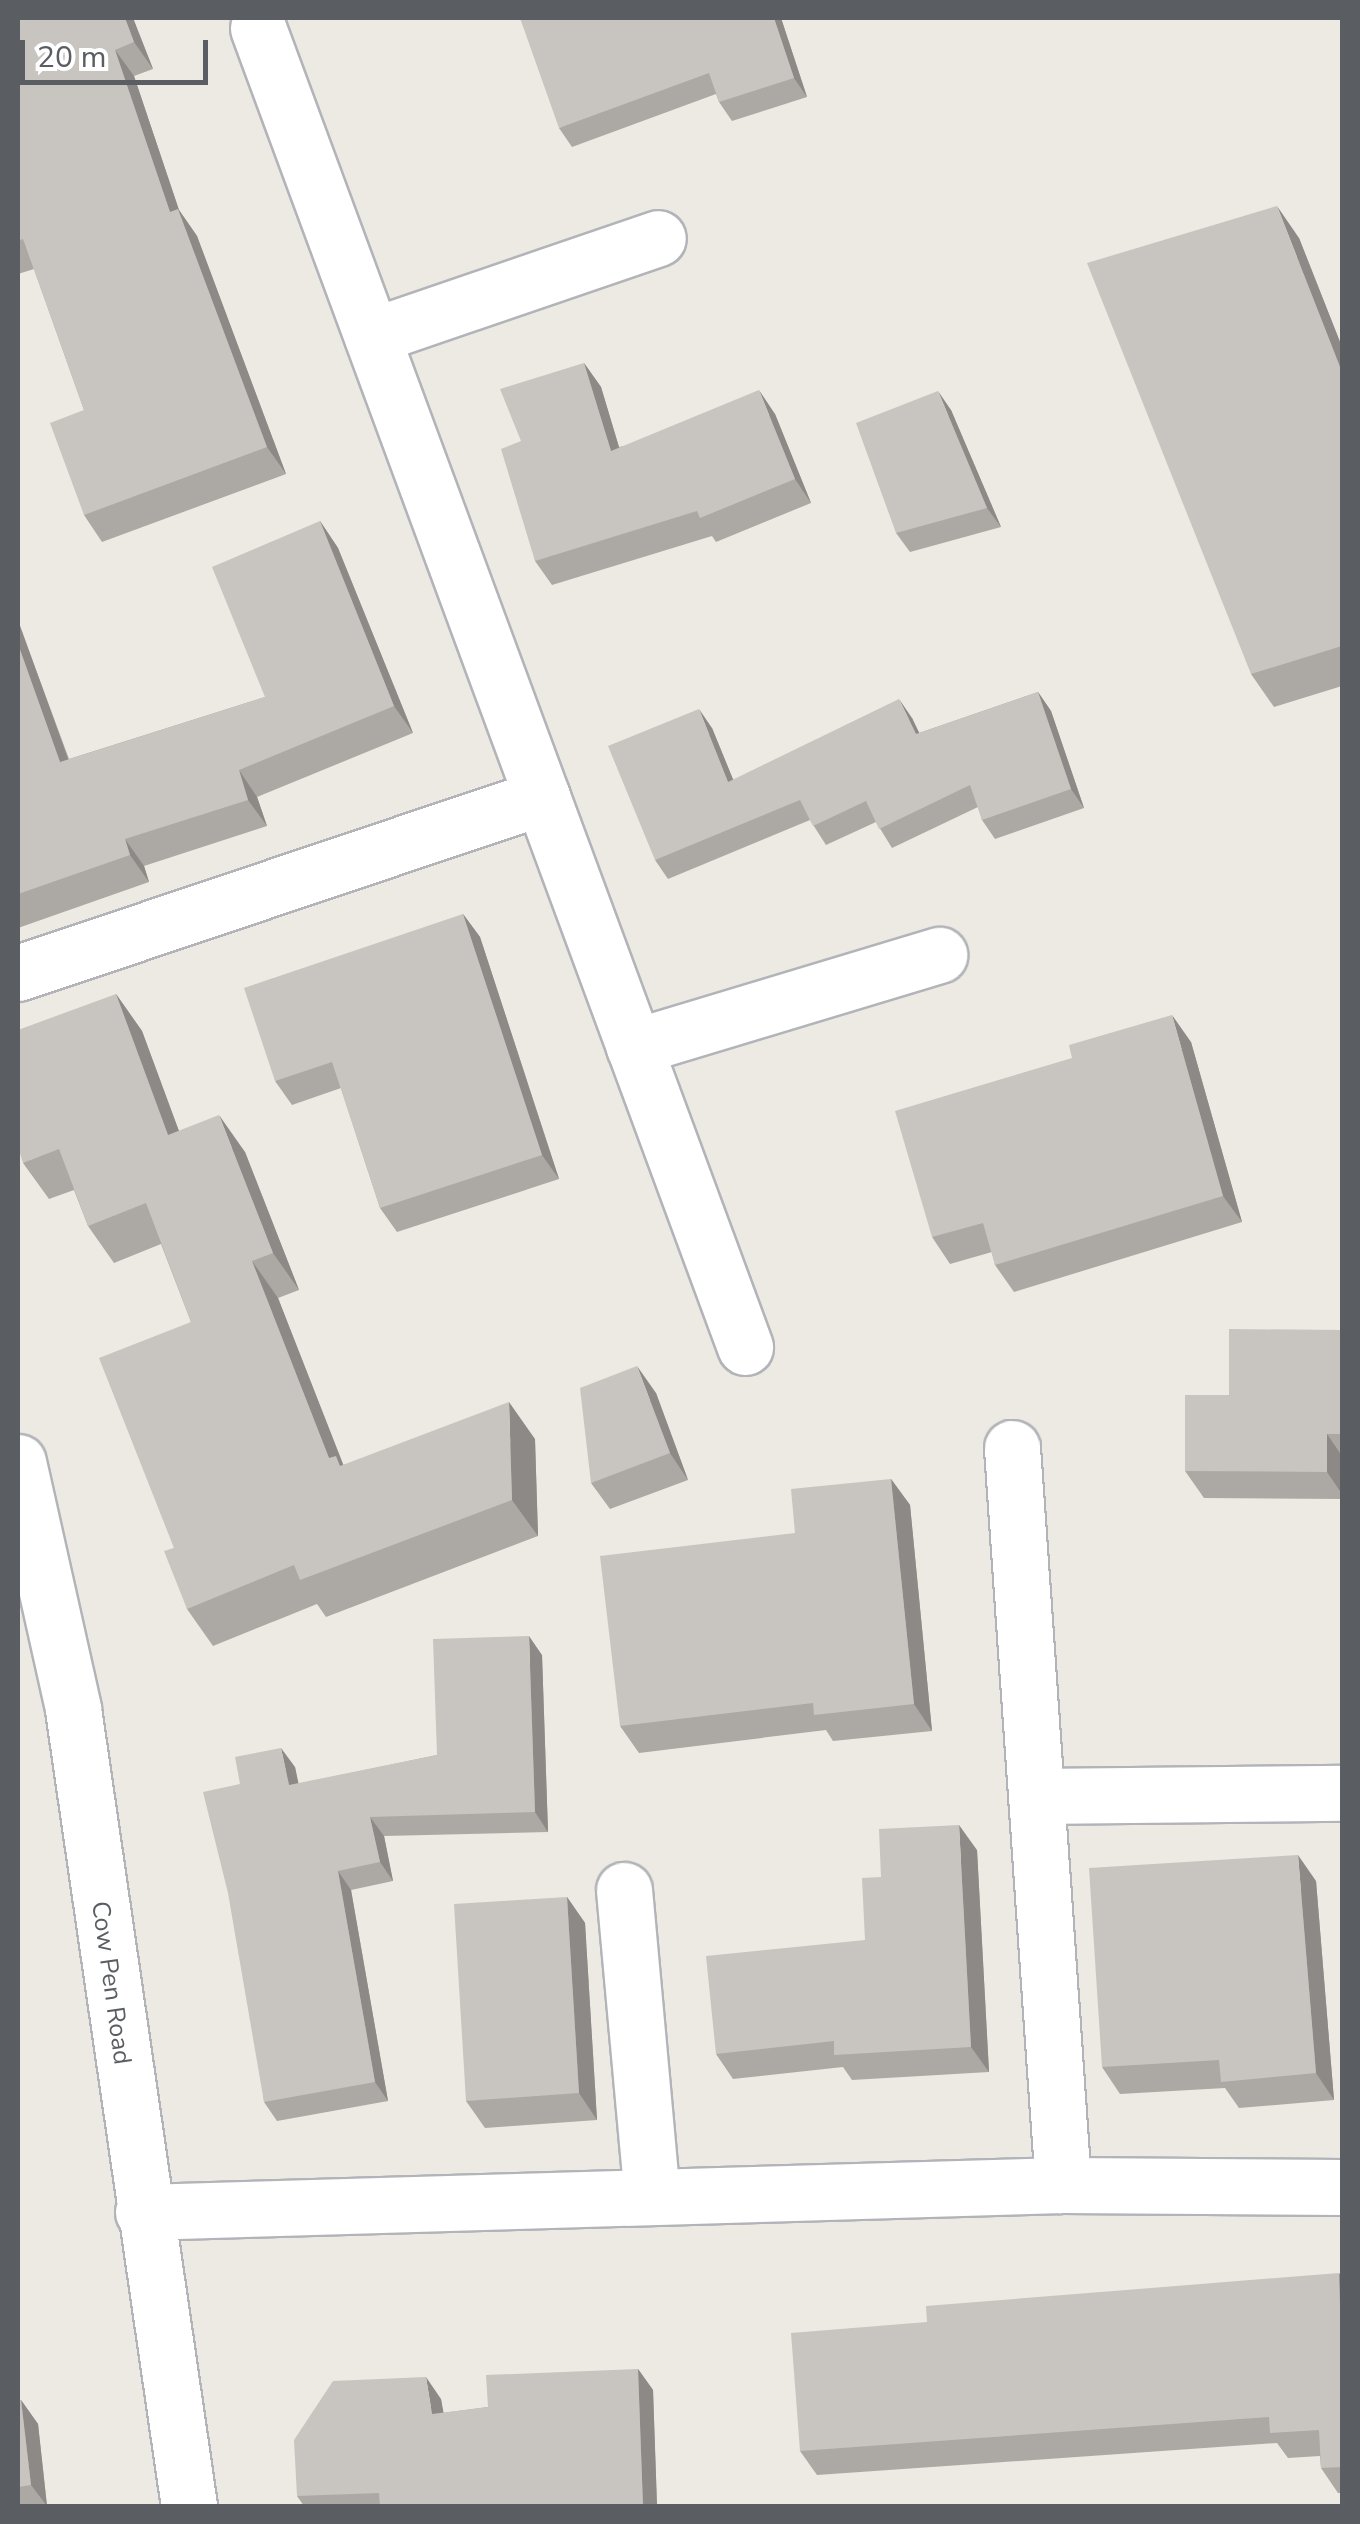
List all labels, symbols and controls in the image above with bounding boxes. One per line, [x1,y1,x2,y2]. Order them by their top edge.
scale bar [25,20,212,82]
text: 20 m [37,37,106,78]
street label: Cow Pen Road [85,1899,137,2067]

